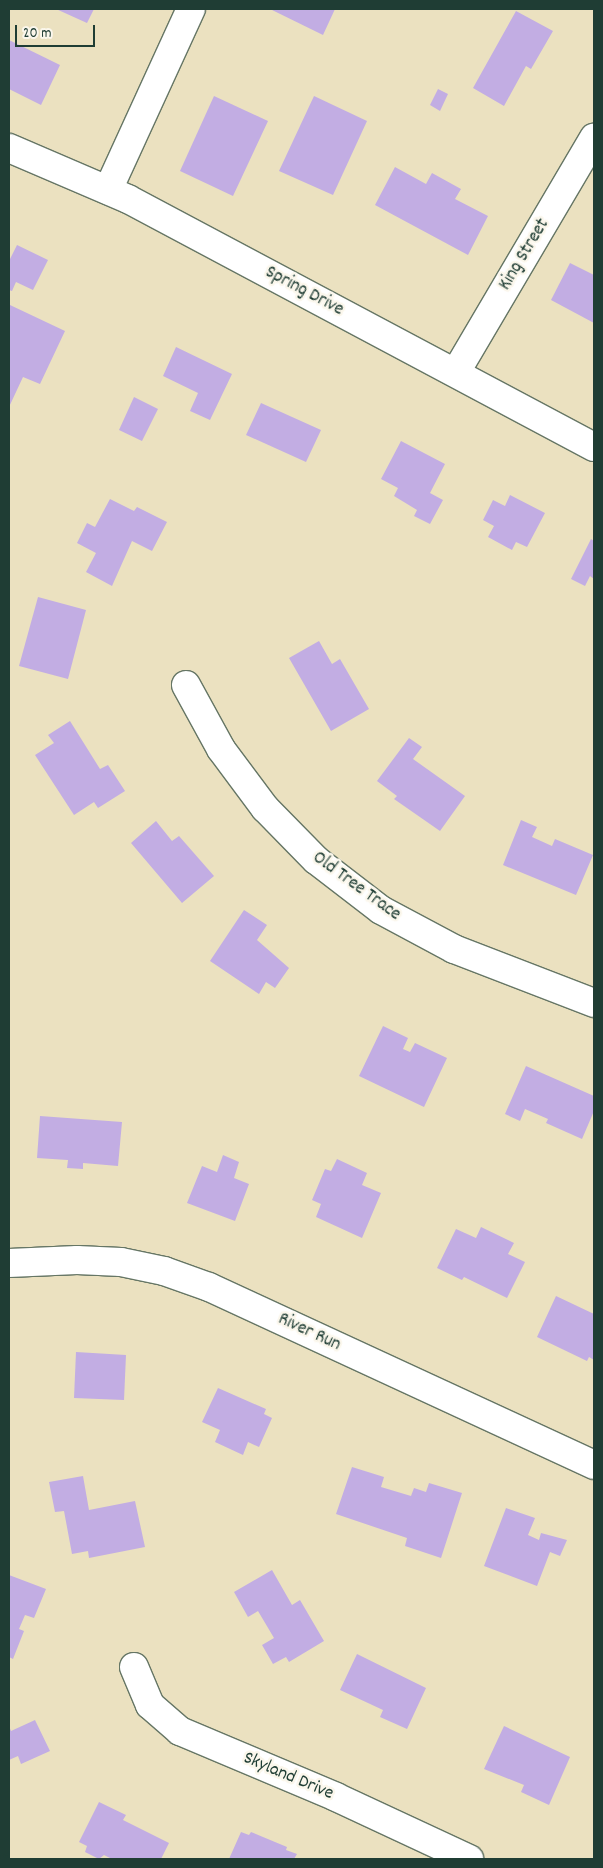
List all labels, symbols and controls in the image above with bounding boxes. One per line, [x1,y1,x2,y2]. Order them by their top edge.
scale bar [18,15,98,47]
text: 20 m [23,23,51,45]
street label: King Street [495,215,555,295]
street label: Spring Drive [261,262,347,322]
street label: Old Tree Trace [307,847,405,927]
street label: River Run [274,1309,344,1357]
street label: Skyland Drive [239,1748,337,1806]

